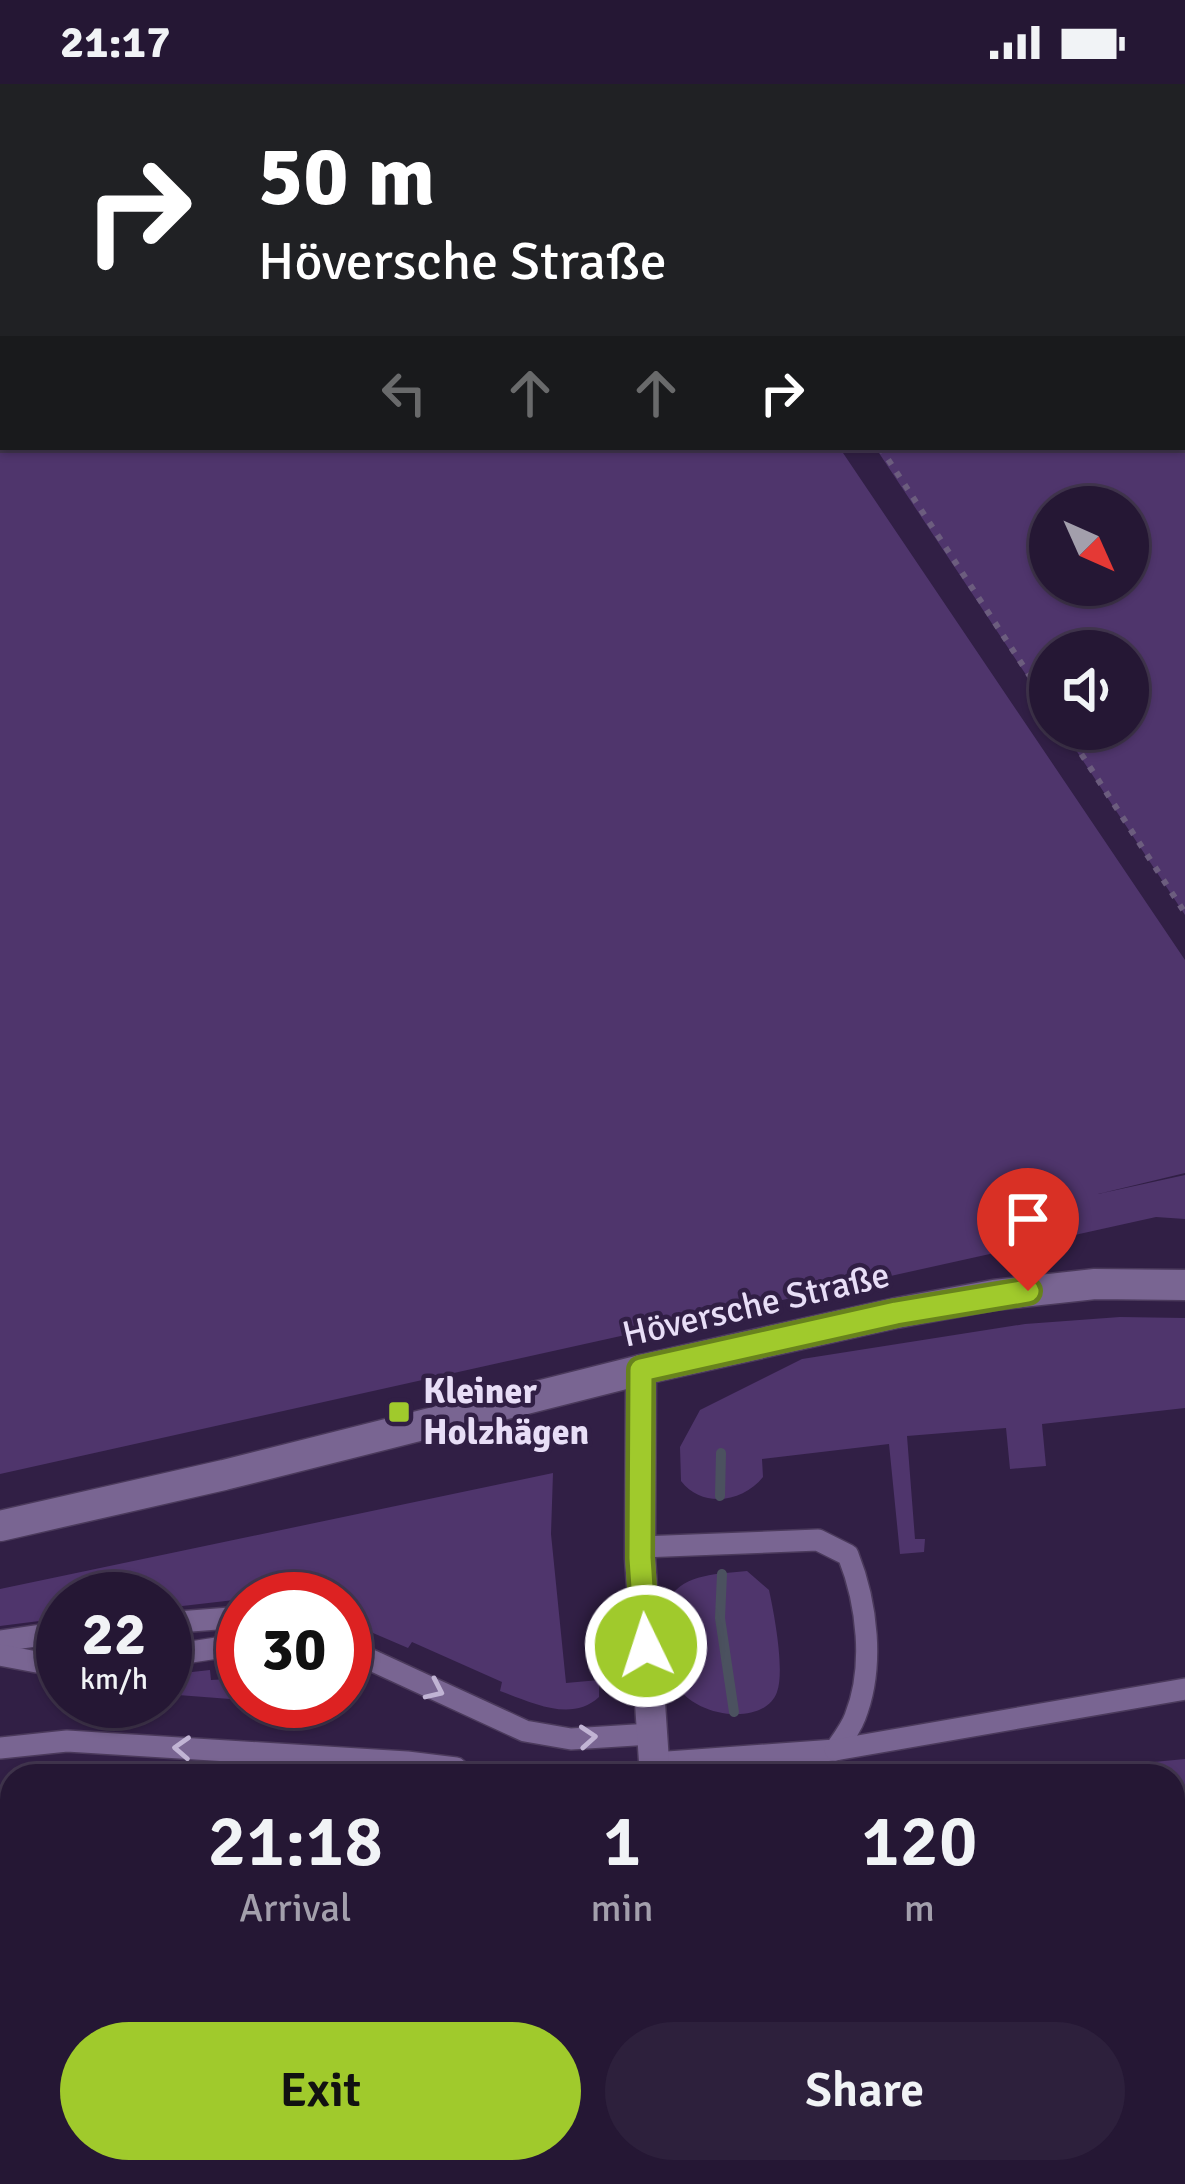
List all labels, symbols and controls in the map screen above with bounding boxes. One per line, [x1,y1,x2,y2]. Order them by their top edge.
text: 21:17 [60,15,170,70]
text: 50 m [258,125,435,229]
icon: right [60,132,216,288]
text: Höversche Straße [258,228,667,295]
icon: left [371,360,437,426]
icon: ahead [497,360,563,426]
icon: ahead [623,360,689,426]
icon: right [749,360,815,426]
north arrow [1029,486,1149,606]
map controls [1029,486,1149,750]
button: sound [1029,630,1149,750]
pin [977,1168,1079,1291]
icon: arrive [995,1186,1061,1252]
street label: Höversche Straße [618,1252,894,1358]
place label: Kleiner Holzhägen [423,1369,589,1455]
marker: Kleiner Holzhägen [386,1399,412,1425]
speed limit sign: 30 [216,1572,372,1728]
position arrow [583,1583,709,1709]
text: 22 [82,1598,146,1672]
text: km/h [80,1661,148,1698]
one-way arrow [423,1675,444,1699]
one-way arrow [579,1725,598,1751]
one-way arrow [172,1736,191,1762]
text: 21:18 [207,1797,383,1886]
text: 1 [603,1797,642,1886]
text: 120 [861,1797,978,1886]
text: Arrival [239,1884,351,1932]
text: min [591,1884,654,1932]
text: m [904,1884,935,1932]
button: Exit [60,2022,581,2160]
button: Share [605,2022,1125,2160]

